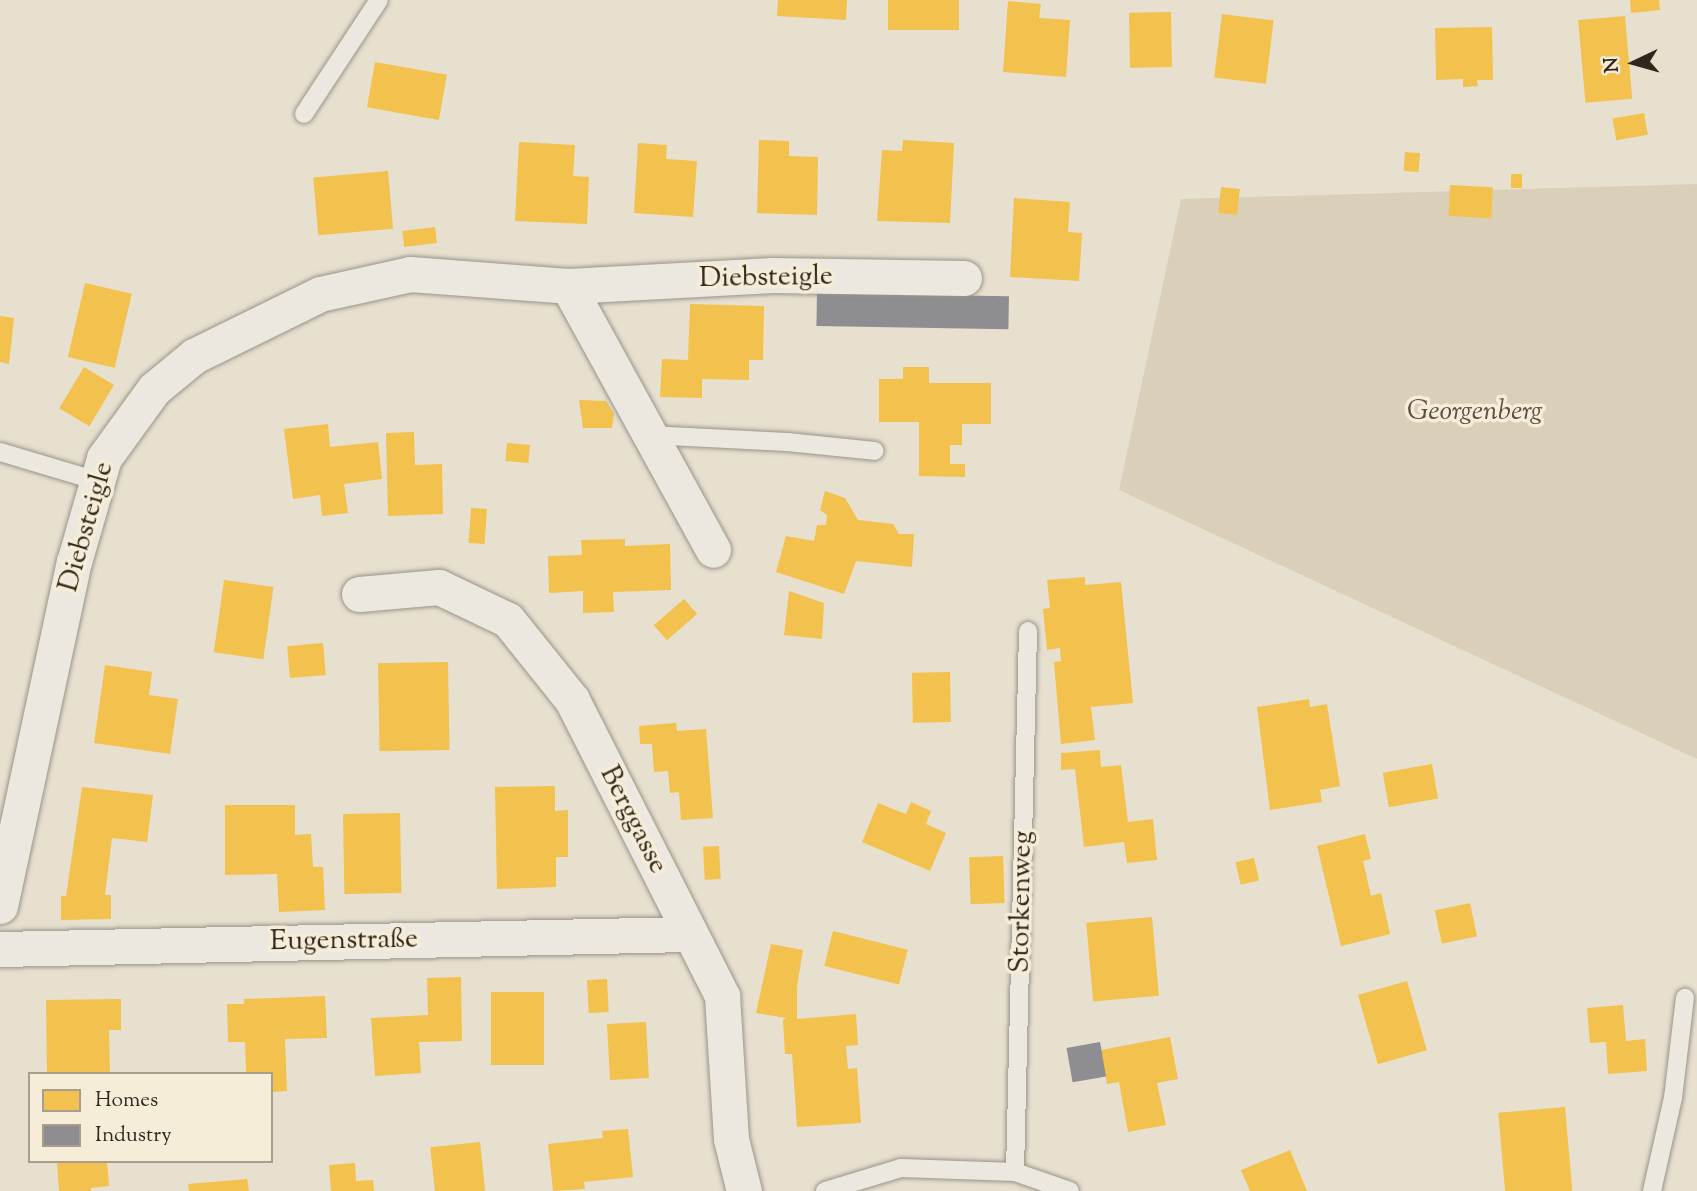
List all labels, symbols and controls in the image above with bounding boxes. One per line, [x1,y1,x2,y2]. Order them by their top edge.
north arrow [1599,28,1669,98]
text: N [1598,56,1627,74]
street label: Diebsteigle [699,260,833,296]
park label: Georgenberg [1407,395,1543,429]
street label: Diebsteigle [52,458,122,596]
street label: Berggasse [592,761,674,879]
street label: Storkenweg [1004,831,1040,973]
street label: Eugenstraße [270,923,418,959]
legend [28,1072,273,1163]
text: Homes [95,1086,158,1116]
text: Industry [95,1121,172,1151]

